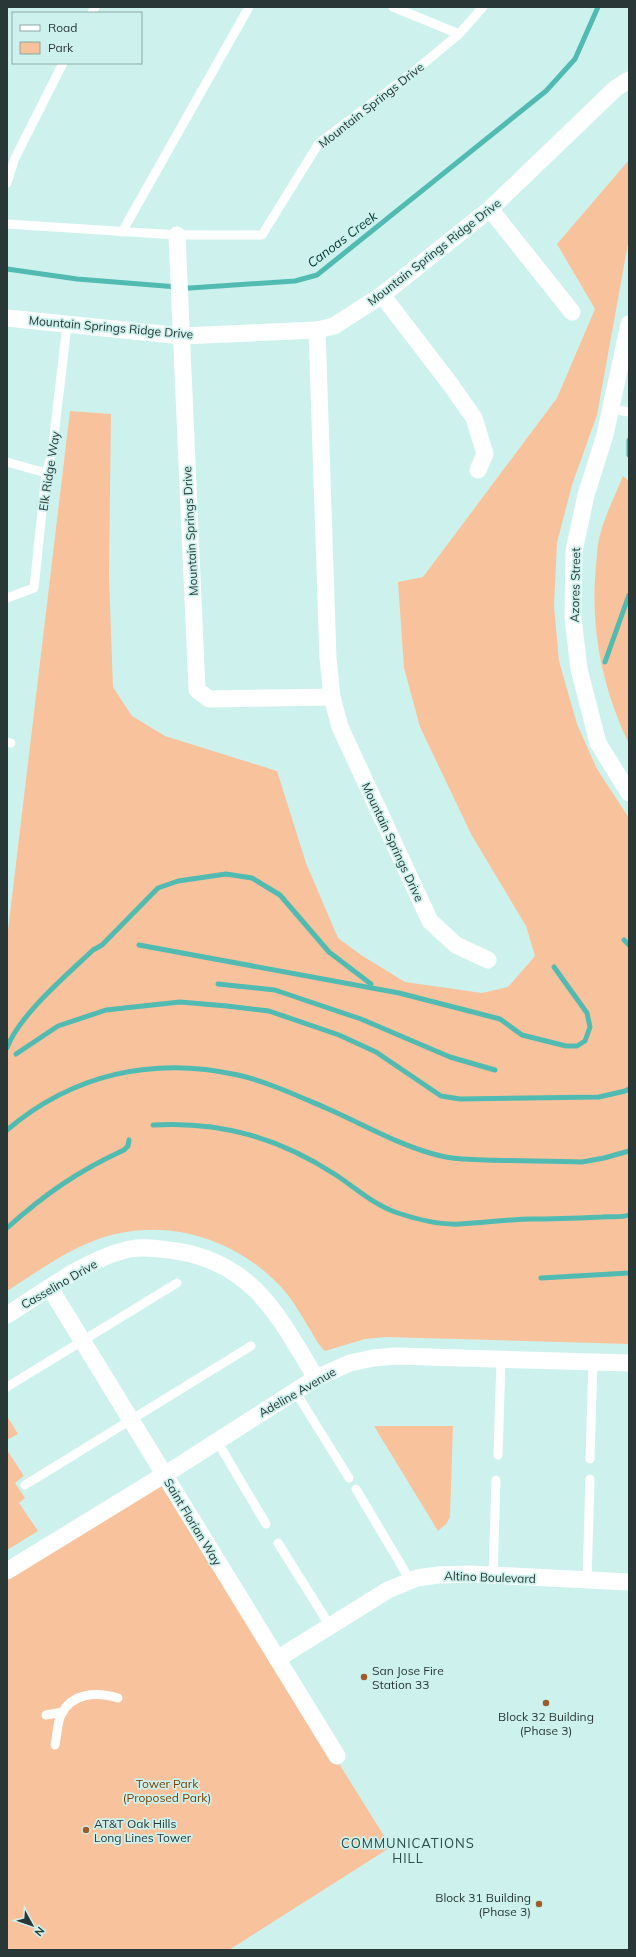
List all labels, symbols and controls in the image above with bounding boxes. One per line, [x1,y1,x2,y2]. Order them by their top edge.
legend [12,12,142,64]
text: Road [48,20,77,35]
text: Park [48,40,74,55]
street label: Mountain Springs Drive [315,59,427,151]
street label: Mountain Springs Ridge Drive [364,195,504,309]
water label: Canoas Creek [304,207,380,271]
street label: Mountain Springs Ridge Drive [28,312,194,342]
street label: Elk Ridge Way [35,429,63,512]
street label: Mountain Springs Drive [179,466,201,596]
street label: Azores Street [567,547,583,623]
street label: Mountain Springs Drive [359,780,427,904]
street label: Casselino Drive [18,1256,100,1312]
street label: Adeline Avenue [256,1364,338,1420]
street label: Saint Florian Way [161,1476,225,1569]
street label: Altino Boulevard [444,1568,536,1586]
place label: San Jose Fire Station 33 [372,1663,444,1692]
marker: San Jose Fire Station 33 [359,1672,369,1682]
marker: Block 32 Building (Phase 3) [541,1698,551,1708]
place label: Block 32 Building (Phase 3) [498,1709,594,1738]
park label: Tower Park (Proposed Park) [123,1776,211,1805]
place label: AT&T Oak Hills Long Lines Tower [94,1816,192,1845]
marker: AT&T Oak Hills Long Lines Tower [81,1825,91,1835]
district label: COMMUNICATIONS HILL [341,1835,475,1866]
place label: Block 31 Building (Phase 3) [435,1890,531,1919]
marker: Block 31 Building (Phase 3) [534,1899,544,1909]
north arrow [12,1905,52,1945]
text: N [32,1924,48,1939]

